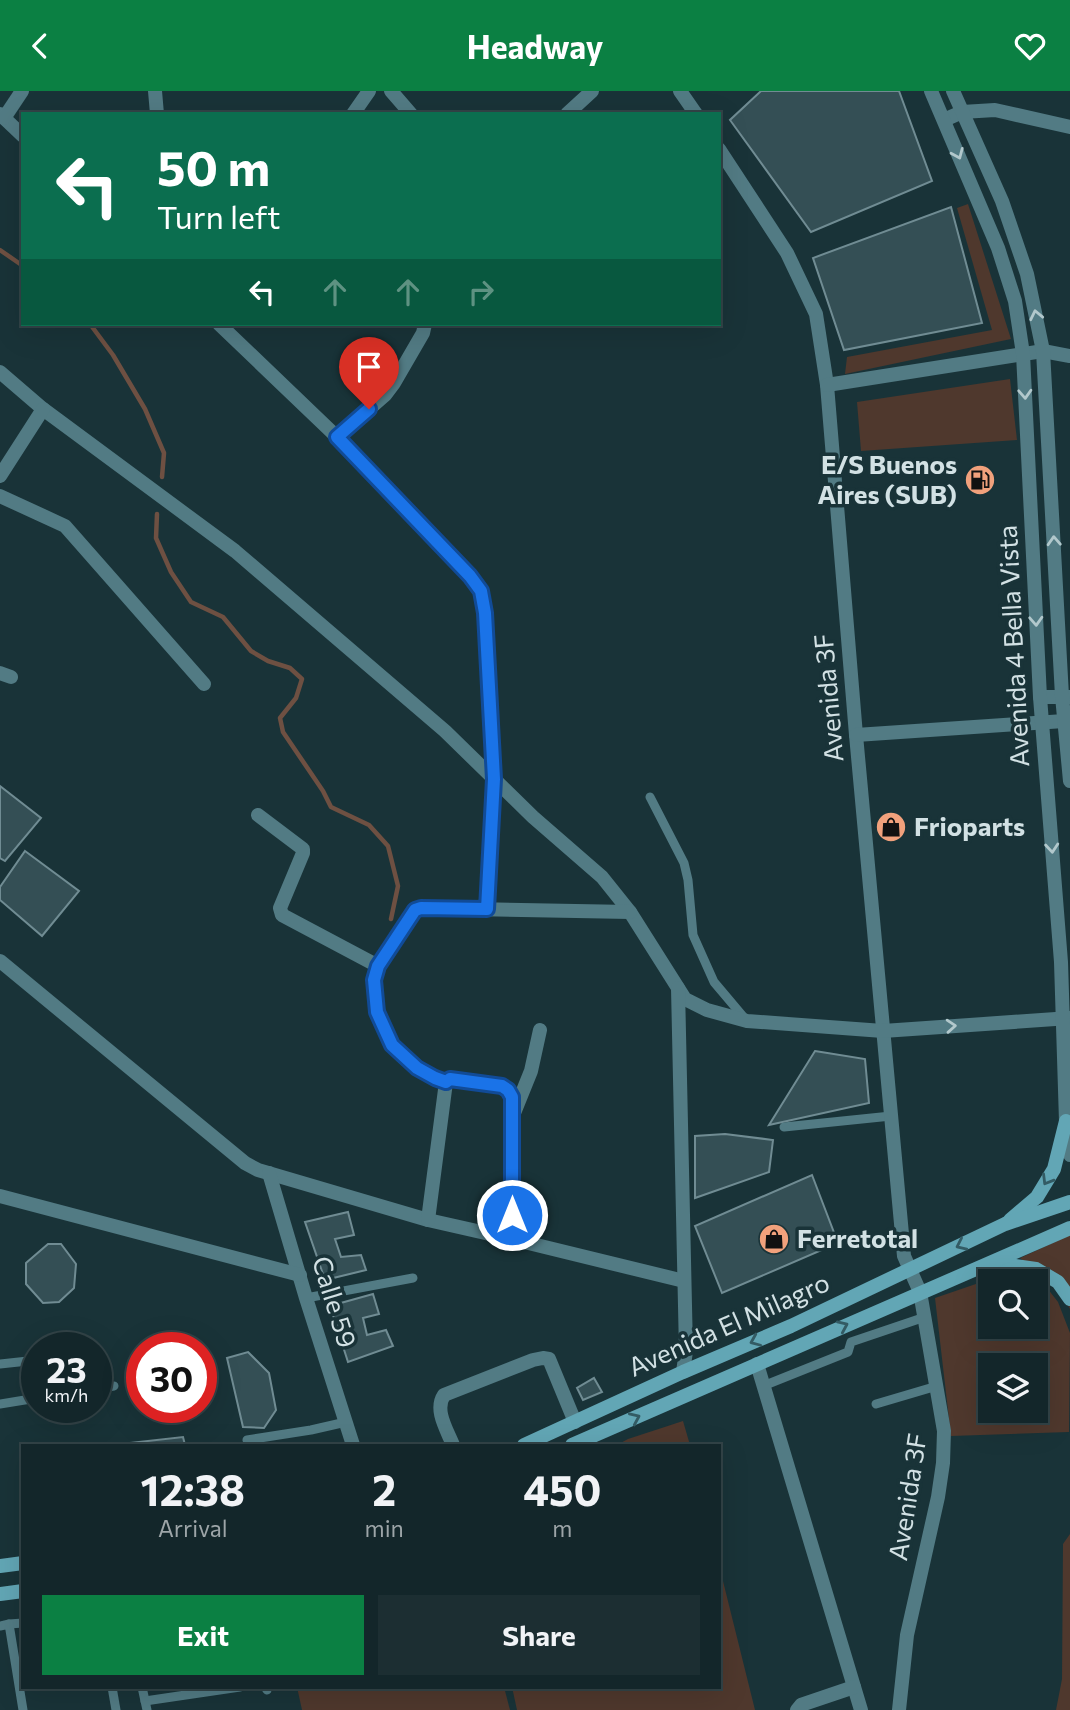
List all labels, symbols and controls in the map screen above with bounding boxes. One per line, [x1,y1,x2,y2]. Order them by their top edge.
text: Headway [467,26,603,66]
icon: back [21,27,59,65]
icon: heart [1011,27,1049,65]
text: 50 m [157,136,270,196]
icon: left [42,140,133,231]
one-way arrow [950,147,964,159]
text: Turn left [157,196,281,236]
icon: left [243,273,281,311]
icon: ahead [316,273,354,311]
icon: ahead [389,273,427,311]
icon: right [462,273,500,311]
one-way arrow [1029,309,1044,321]
pin [339,337,399,409]
icon: arrive [350,348,388,386]
one-way arrow [1018,389,1033,400]
place label: E/S Buenos Aires (SUB) [817,448,957,509]
fuel station icon: E/S Buenos Aires (SUB) [963,463,997,497]
street label: Avenida 4 Bella Vista [991,524,1034,768]
one-way arrow [1046,536,1061,547]
one-way arrow [1029,616,1044,627]
street label: Avenida 3F [806,633,849,763]
shop icon: Frioparts [874,810,908,844]
place label: Frioparts [914,810,1025,841]
one-way arrow [1044,843,1059,854]
one-way arrow [945,1019,956,1034]
one-way arrow [1043,1172,1056,1185]
position arrow [475,1178,549,1252]
shop icon: Ferretotal [757,1222,791,1256]
place label: Ferretotal [797,1222,918,1253]
one-way arrow [956,1237,968,1251]
street label: Calle 59 [307,1252,364,1351]
street label: Avenida El Milagro [623,1265,834,1382]
map controls [978,1269,1048,1423]
button: search [978,1269,1048,1339]
one-way arrow [836,1320,848,1334]
speed limit sign: 30 [126,1332,217,1423]
one-way arrow [750,1333,762,1347]
text: 23 [46,1347,87,1390]
button: layers [978,1353,1048,1423]
text: km/h [45,1384,88,1406]
one-way arrow [627,1412,640,1426]
street label: Avenida 3F [881,1431,932,1563]
text: 12:38 [141,1463,245,1515]
text: 2 [372,1463,396,1515]
text: 450 [523,1463,601,1515]
text: Arrival [158,1514,228,1542]
text: min [365,1514,404,1542]
text: m [552,1514,572,1542]
button: Exit [42,1595,364,1675]
button: Share [378,1595,700,1675]

